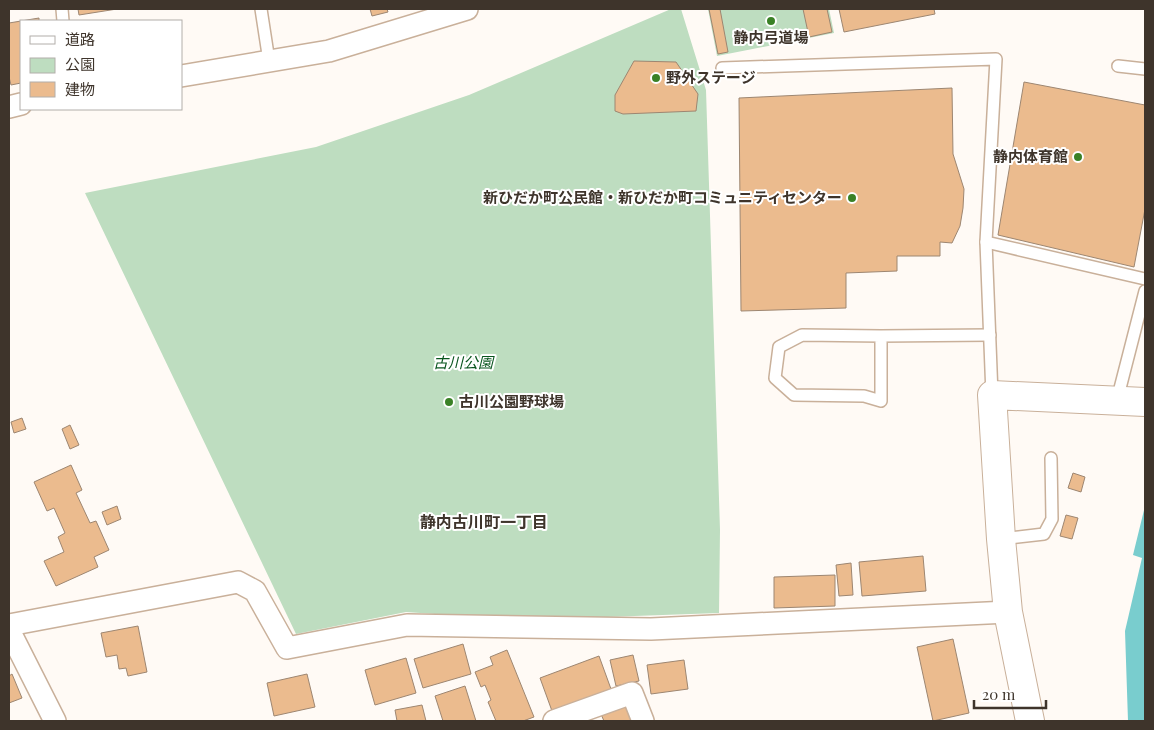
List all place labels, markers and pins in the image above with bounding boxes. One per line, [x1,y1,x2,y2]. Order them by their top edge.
marker: 静内弓道場 [765,15,777,27]
place label: 静内弓道場 [733,27,809,47]
place label: 野外ステージ [666,67,756,87]
marker: 野外ステージ [650,72,662,84]
place label: 静内体育館 [993,146,1068,166]
marker: 静内体育館 [1072,151,1084,163]
place label: 新ひだか町公民館・新ひだか町コミュニティセンター [483,187,842,207]
marker: 新ひだか町公民館・新ひだか町コミュニティセンター [846,192,858,204]
place label: 古川公園野球場 [459,391,564,411]
marker: 古川公園野球場 [443,396,455,408]

